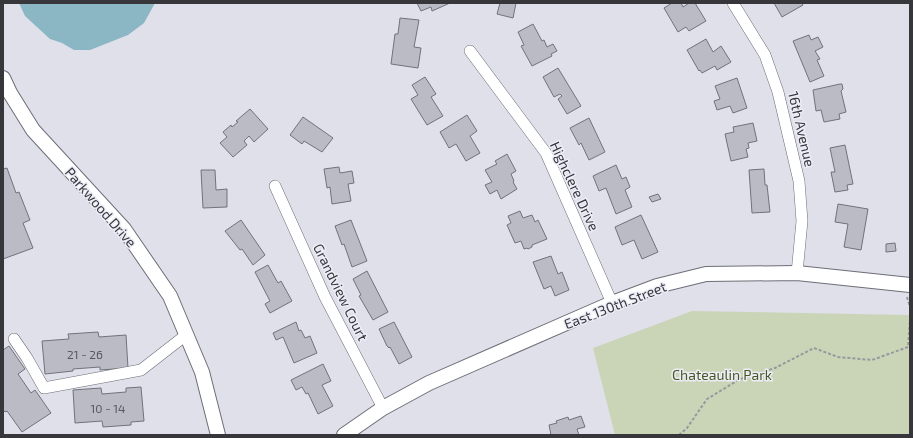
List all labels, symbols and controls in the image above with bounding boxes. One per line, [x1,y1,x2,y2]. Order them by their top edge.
street label: 16th Avenue [785,90,819,168]
street label: Highclere Drive [547,139,603,233]
street label: Parkwood Drive [62,164,140,250]
street label: Grandview Court [310,241,372,343]
street label: East 130th Street [561,278,669,332]
house number: 21 - 26 [67,347,103,361]
park label: Chateaulin Park [672,366,772,383]
house number: 10 - 14 [91,401,125,415]

